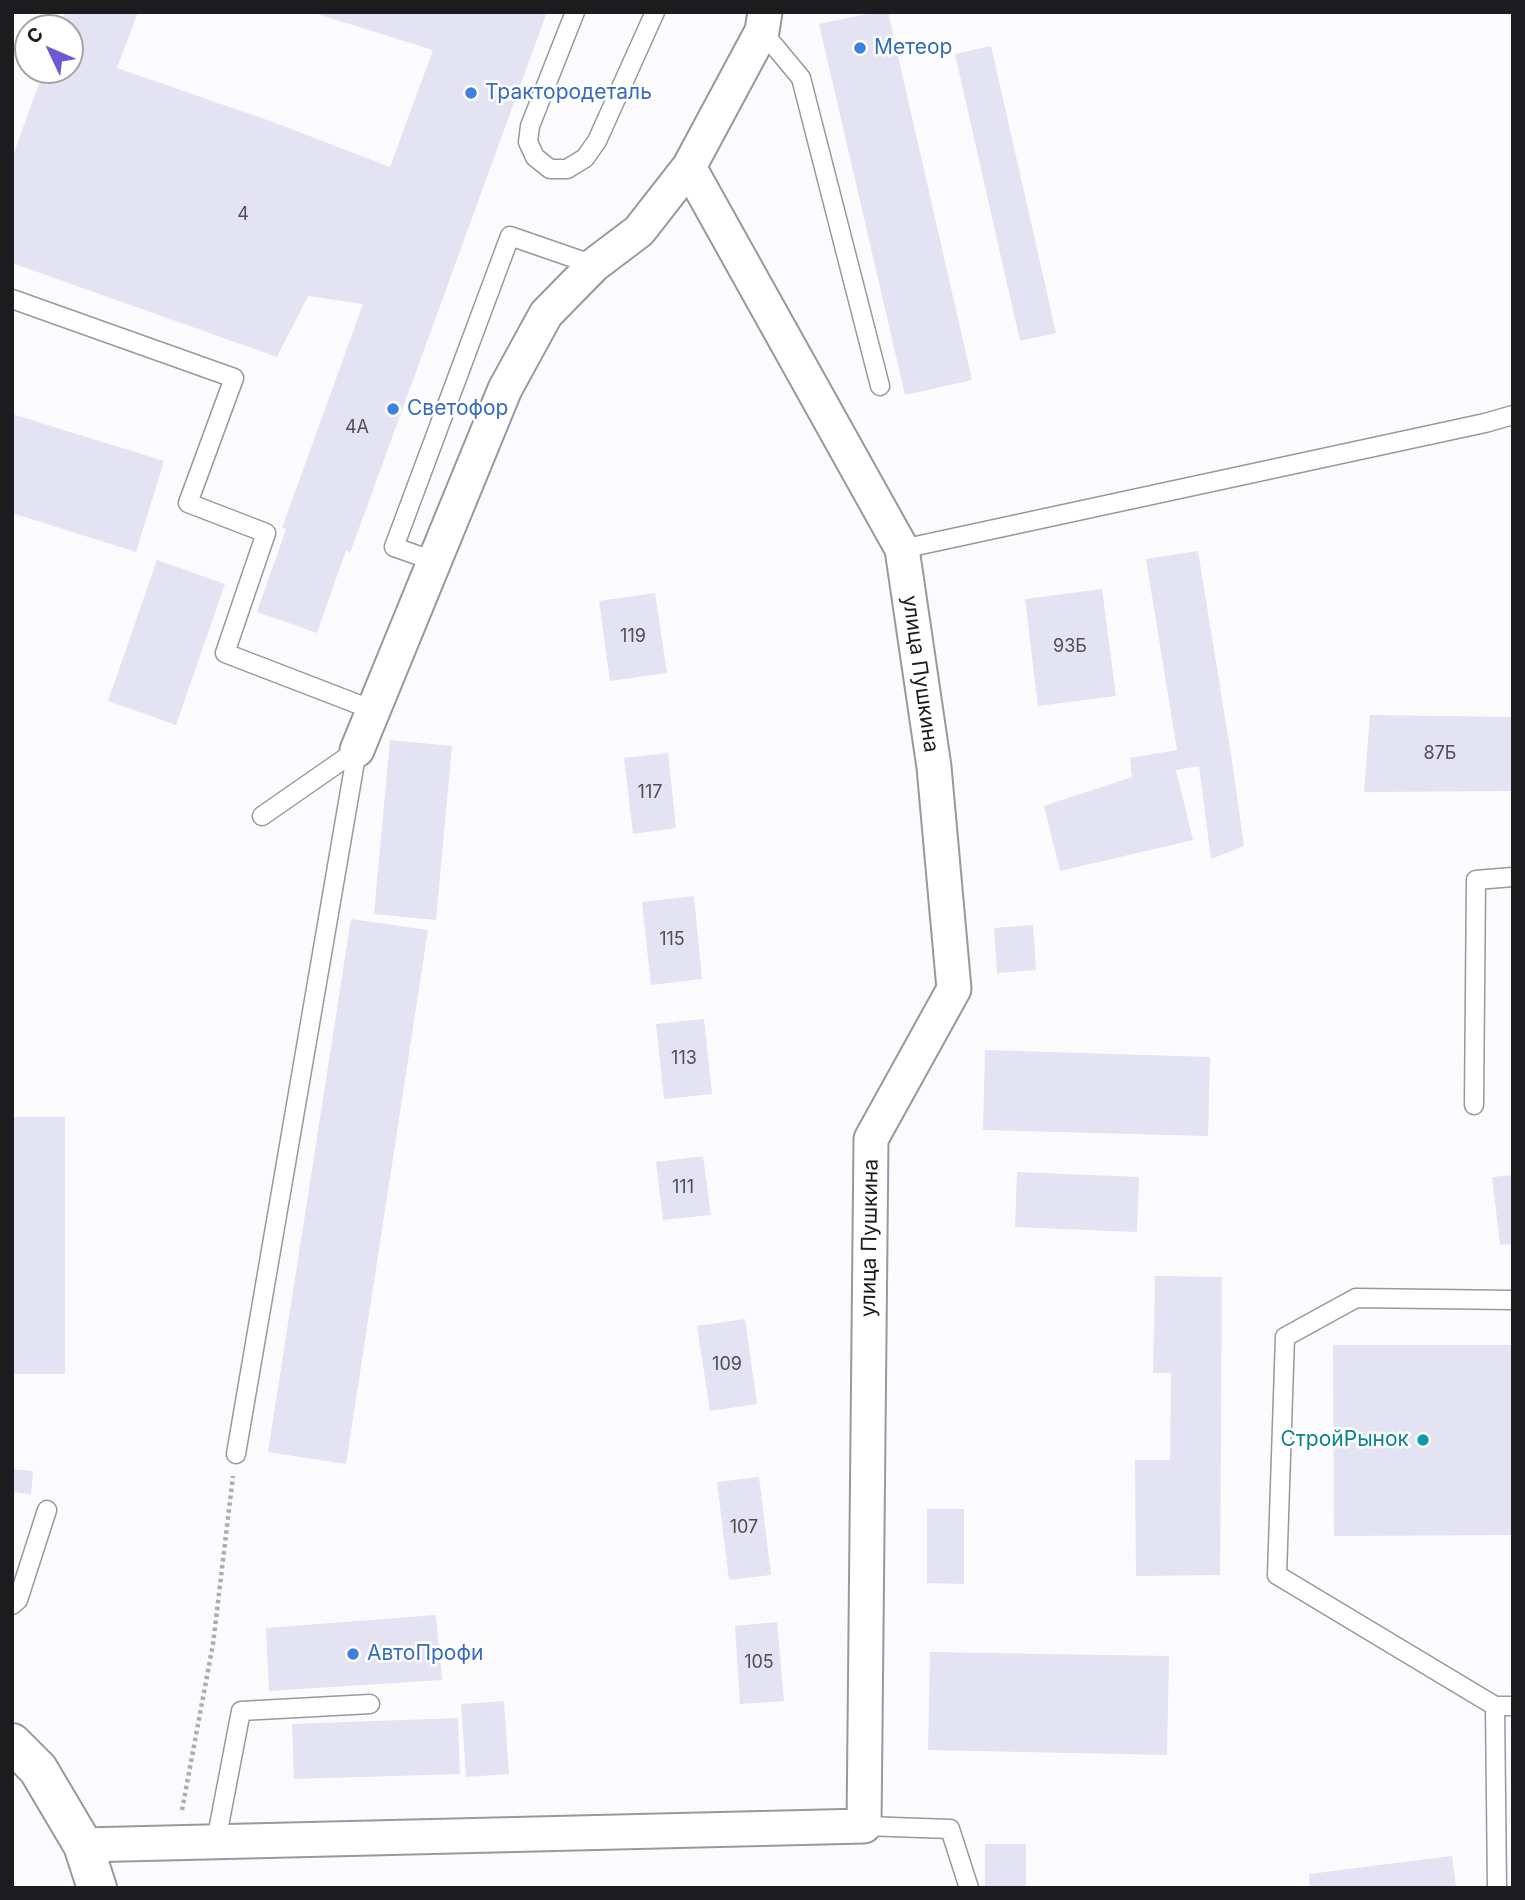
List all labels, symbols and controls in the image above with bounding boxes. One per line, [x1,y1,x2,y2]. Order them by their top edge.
north arrow [14,14,84,84]
text: С [22,22,48,49]
place label: Метеор [874,35,952,61]
marker: Метеор [852,40,868,56]
place label: Трактородеталь [485,80,652,106]
marker: Трактородеталь [463,85,479,101]
house number: 4 [237,204,249,226]
place label: Светофор [407,396,508,422]
marker: Светофор [385,401,401,417]
house number: 4А [345,417,369,439]
street label: улица Пушкина [897,594,943,754]
house number: 119 [620,626,646,648]
house number: 93Б [1053,636,1087,658]
house number: 87Б [1424,743,1456,765]
house number: 117 [638,782,662,804]
house number: 115 [659,929,685,951]
house number: 113 [671,1048,697,1070]
street label: улица Пушкина [856,1159,884,1317]
house number: 111 [672,1177,694,1199]
house number: 109 [712,1354,742,1376]
place label: СтройРынок [1280,1427,1409,1453]
marker: СтройРынок [1415,1432,1431,1448]
house number: 107 [730,1517,758,1539]
place label: АвтоПрофи [367,1641,483,1667]
marker: АвтоПрофи [345,1646,361,1662]
house number: 105 [744,1652,774,1674]

